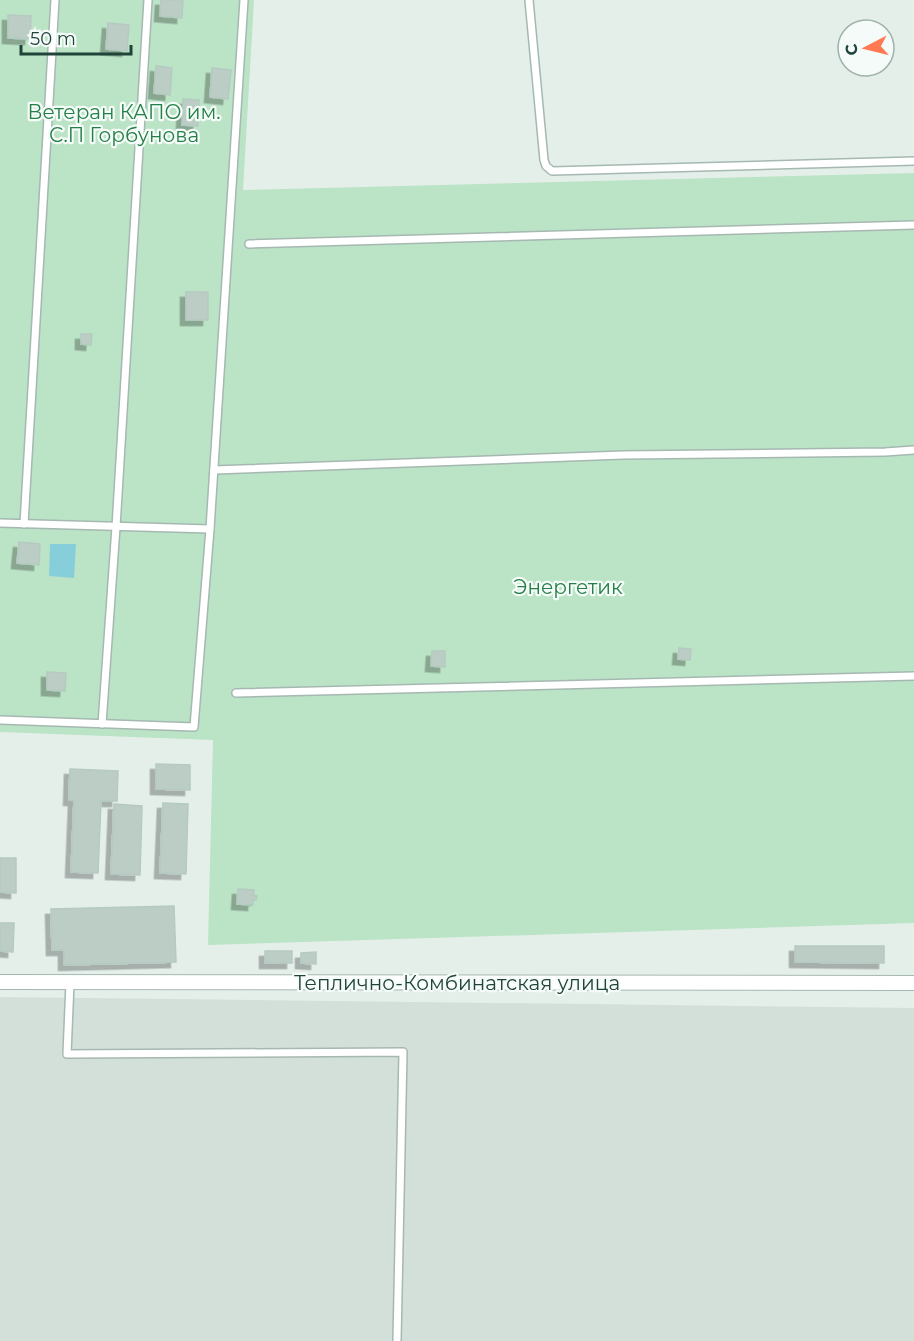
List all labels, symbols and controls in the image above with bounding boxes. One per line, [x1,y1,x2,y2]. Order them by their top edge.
scale bar [21,18,130,56]
north arrow [836,18,896,78]
text: 50 m [30,28,76,50]
text: С [841,42,862,57]
park label: Ветеран КАПО им. С.П Горбунова [27,100,221,147]
park label: Энергетик [513,575,623,599]
street label: Теплично-Комбинатская улица [294,971,620,995]

